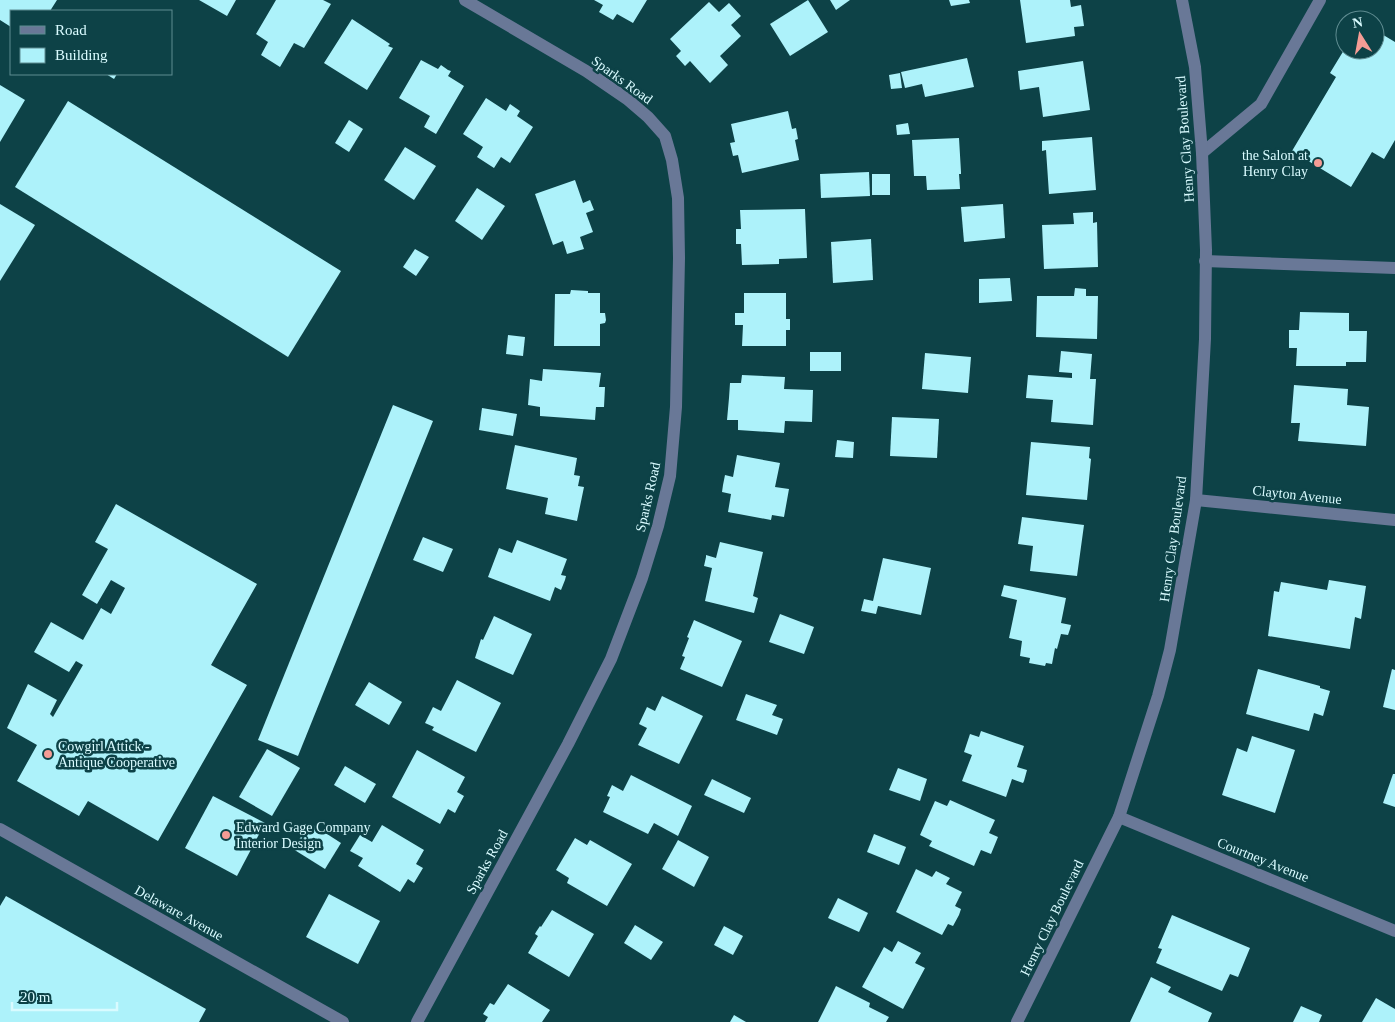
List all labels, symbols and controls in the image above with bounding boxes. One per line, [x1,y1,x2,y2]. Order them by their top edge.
legend [10,10,172,75]
north arrow [1335,10,1385,60]
text: N [1351,14,1364,31]
text: Road [55,22,87,38]
text: Building [55,47,108,63]
street label: Sparks Road [589,53,655,107]
street label: Henry Clay Boulevard [1173,75,1197,203]
place label: the Salon at Henry Clay [1242,148,1308,179]
marker: the Salon at Henry Clay [1312,157,1324,169]
street label: Sparks Road [633,461,663,533]
street label: Henry Clay Boulevard [1157,475,1189,603]
street label: Clayton Avenue [1252,483,1342,507]
place label: Cowgirl Attick - Antique Cooperative [58,739,175,770]
marker: Cowgirl Attick - Antique Cooperative [42,748,54,760]
place label: Edward Gage Company Interior Design [236,820,371,851]
street label: Sparks Road [463,827,511,897]
marker: Edward Gage Company Interior Design [220,829,232,841]
street label: Courtney Avenue [1215,835,1311,885]
street label: Henry Clay Boulevard [1017,858,1087,978]
street label: Delaware Avenue [132,882,226,944]
scale bar [12,980,118,1012]
text: 20 m [20,989,51,1005]

